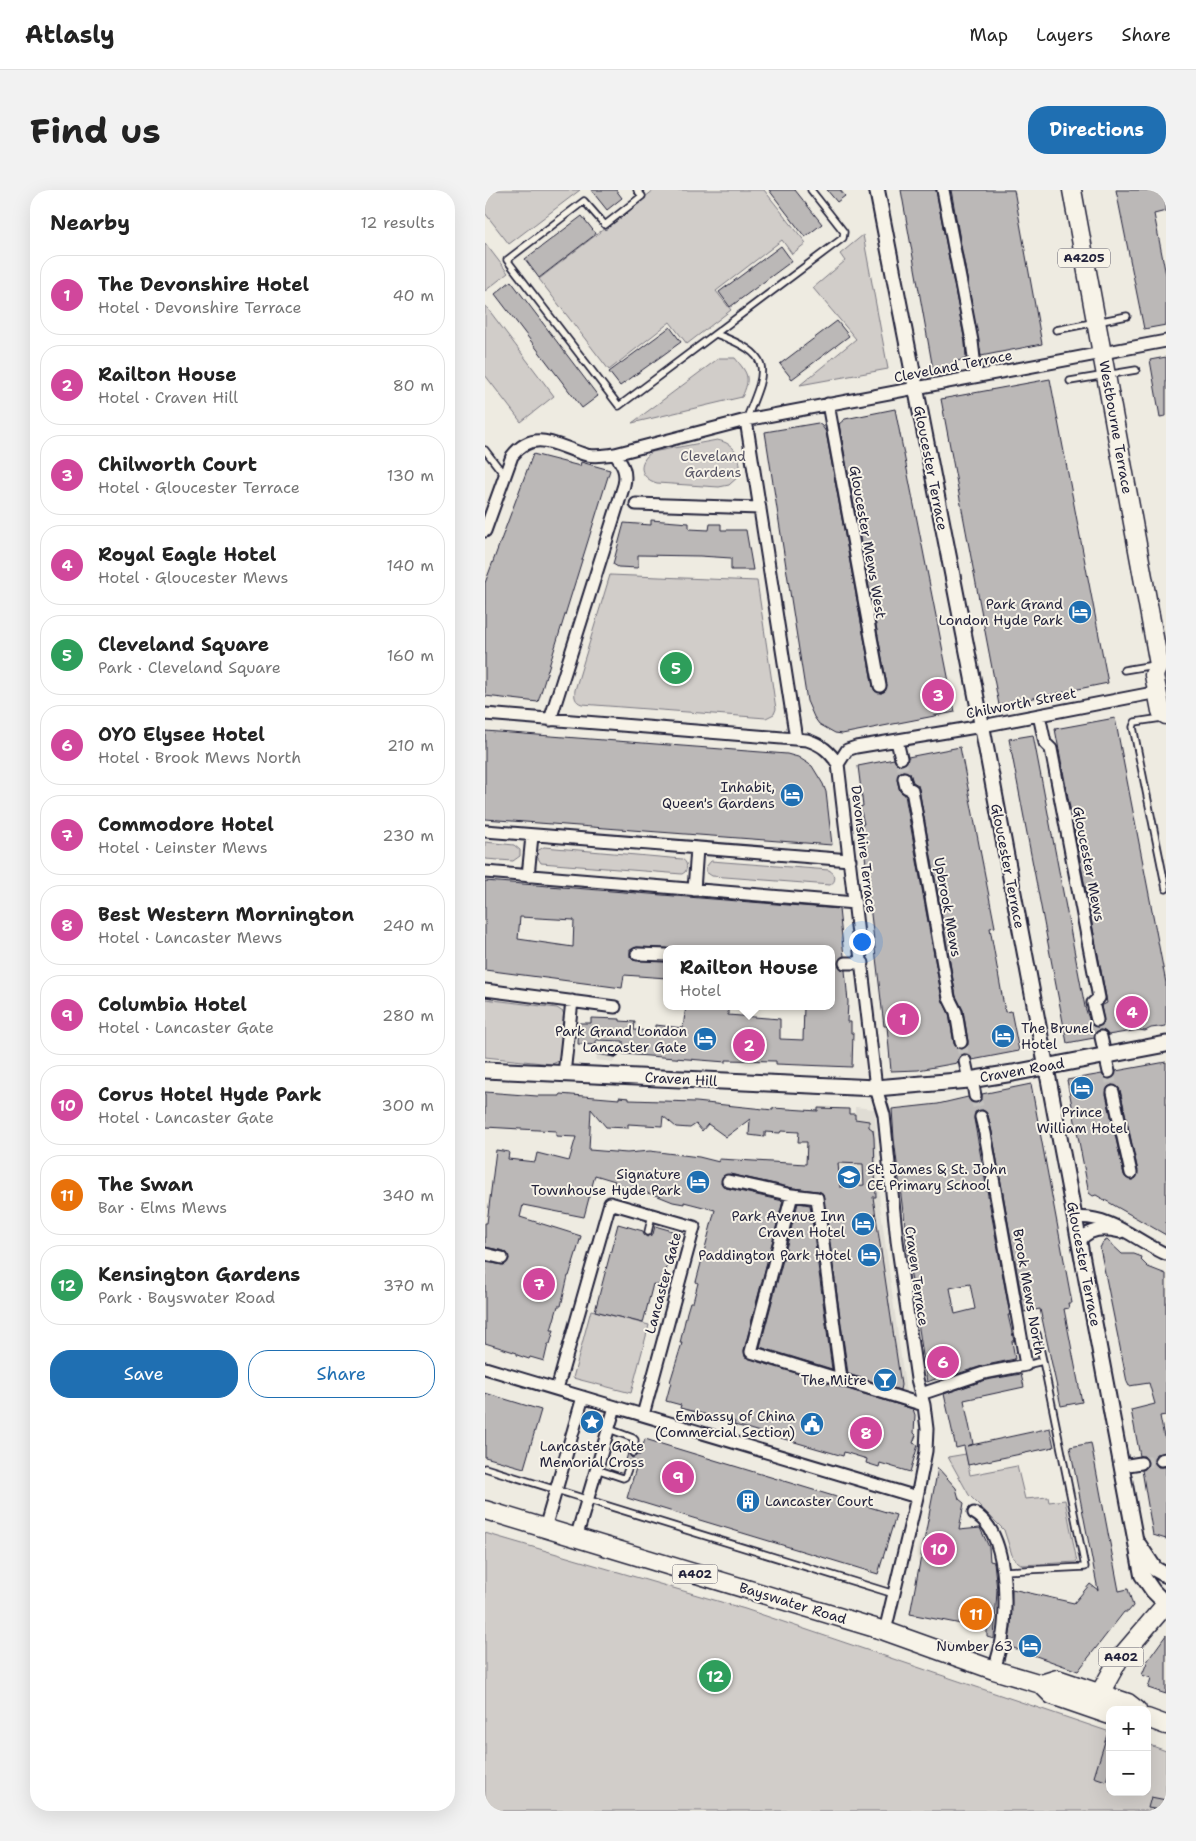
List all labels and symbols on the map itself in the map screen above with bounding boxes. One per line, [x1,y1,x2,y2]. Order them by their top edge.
road number: A4205 [1058,248,1110,268]
street label: Cleveland Terrace [892,346,1014,386]
street label: Westbourne Terrace [1095,359,1137,495]
street label: Gloucester Terrace [910,404,952,532]
park label: Cleveland Gardens [680,447,746,481]
street label: Gloucester Mews West [846,464,890,620]
place label: Park Grand London Hyde Park [938,595,1063,629]
hotel icon: Park Grand London Hyde Park [1067,599,1093,625]
pin: 5 [660,649,692,687]
pin: 3 [922,676,954,714]
street label: Chilworth Street [964,683,1078,723]
place label: Inhabit, Queen's Gardens [662,778,775,812]
hotel icon: Inhabit, Queen's Gardens [779,782,805,808]
street label: Devonshire Terrace [847,784,881,914]
street label: Gloucester Terrace [987,802,1029,930]
street label: Gloucester Mews [1069,805,1109,923]
street label: Upbrook Mews [930,856,966,958]
your location [849,929,875,955]
pin: 4 [1116,993,1148,1031]
pin: 1 [887,1000,919,1038]
place label: The Brunel Hotel [1021,1019,1094,1053]
place label: Park Grand London Lancaster Gate [555,1022,687,1056]
hotel icon: The Brunel Hotel [990,1023,1016,1049]
hotel icon: Park Grand London Lancaster Gate [692,1026,718,1052]
pin: 2 [733,1026,765,1064]
street label: Craven Road [978,1054,1066,1086]
street label: Craven Hill [644,1068,719,1090]
hotel icon: Prince William Hotel [1069,1075,1095,1101]
place label: Prince William Hotel [1036,1103,1128,1137]
place label: St. James & St. John CE Primary School [867,1160,1007,1194]
school or university icon: St. James & St. John CE Primary School [836,1164,862,1190]
place label: Signature Townhouse Hyde Park [531,1165,681,1199]
hotel icon: Signature Townhouse Hyde Park [685,1169,711,1195]
street label: Gloucester Terrace [1063,1200,1105,1328]
place label: Park Avenue Inn Craven Hotel [732,1207,846,1241]
hotel icon: Park Avenue Inn Craven Hotel [850,1211,876,1237]
street label: Craven Terrace [901,1225,933,1327]
street label: Brook Mews North [1009,1227,1049,1357]
street label: Lancaster Gate [641,1230,685,1336]
hotel icon: Paddington Park Hotel [856,1242,882,1268]
place label: Paddington Park Hotel [698,1246,852,1264]
pin: 7 [523,1265,555,1303]
pin: 6 [927,1343,959,1381]
bar icon: The Mitre [872,1367,898,1393]
place label: The Mitre [801,1371,867,1389]
place label: Embassy of China (Commercial Section) [655,1407,795,1441]
place icon: Lancaster Gate Memorial Cross [579,1409,605,1435]
public building icon: Embassy of China (Commercial Section) [799,1411,825,1437]
pin: 8 [850,1414,882,1452]
place label: Lancaster Gate Memorial Cross [540,1437,644,1471]
pin: 9 [662,1458,694,1496]
building icon: Lancaster Court [735,1488,761,1514]
place label: Lancaster Court [765,1492,874,1510]
pin: 10 [923,1530,955,1568]
road number: A402 [673,1565,717,1584]
street label: Bayswater Road [737,1578,849,1628]
pin: 11 [960,1595,992,1633]
hotel icon: Number 63 [1017,1633,1043,1659]
place label: Number 63 [936,1637,1013,1655]
road number: A402 [1099,1648,1143,1666]
pin: 12 [699,1657,731,1695]

